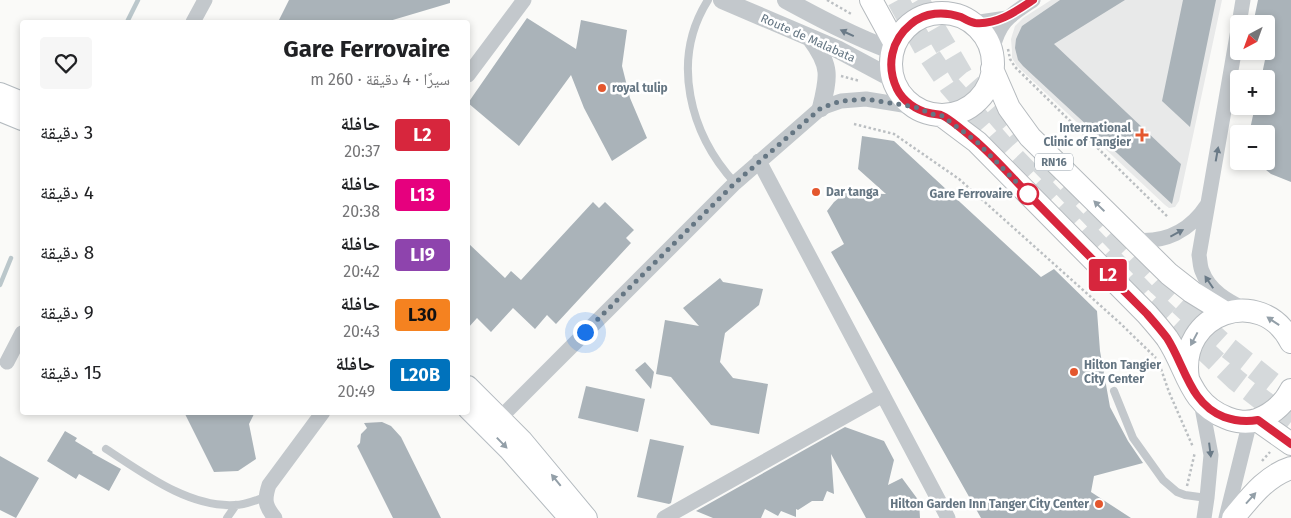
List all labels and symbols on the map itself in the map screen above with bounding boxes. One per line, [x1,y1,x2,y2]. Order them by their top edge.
street label: Route de Malabata [759,11,857,65]
north arrow [1230,15,1275,60]
one-way arrow [840,28,855,37]
place label: royal tulip [612,81,668,95]
marker: royal tulip [596,82,608,94]
place label: International Clinic of Tangier [1043,121,1131,149]
marker: International Clinic of Tangier [1135,128,1149,142]
one-way arrow [1213,146,1221,162]
road number: RN16 [1035,154,1073,170]
marker: Gare Ferrovaire [1017,183,1039,205]
place label: Dar tanga [826,185,879,199]
marker: Dar tanga [810,186,822,198]
place label: Gare Ferrovaire [930,187,1013,201]
one-way arrow [1094,200,1106,212]
one-way arrow [1170,229,1185,237]
line badge: L2 [1086,259,1130,291]
one-way arrow [1204,275,1213,289]
one-way arrow [1266,316,1279,326]
your location [573,320,598,345]
one-way arrow [1190,331,1198,346]
place label: Hilton Tangier City Center [1084,358,1161,386]
marker: Hilton Tangier City Center [1068,366,1080,378]
one-way arrow [496,437,508,449]
one-way arrow [1206,442,1214,458]
one-way arrow [551,474,562,487]
one-way arrow [1245,492,1257,504]
place label: Hilton Garden Inn Tanger City Center [890,497,1089,511]
marker: Hilton Garden Inn Tanger City Center [1093,498,1105,510]

